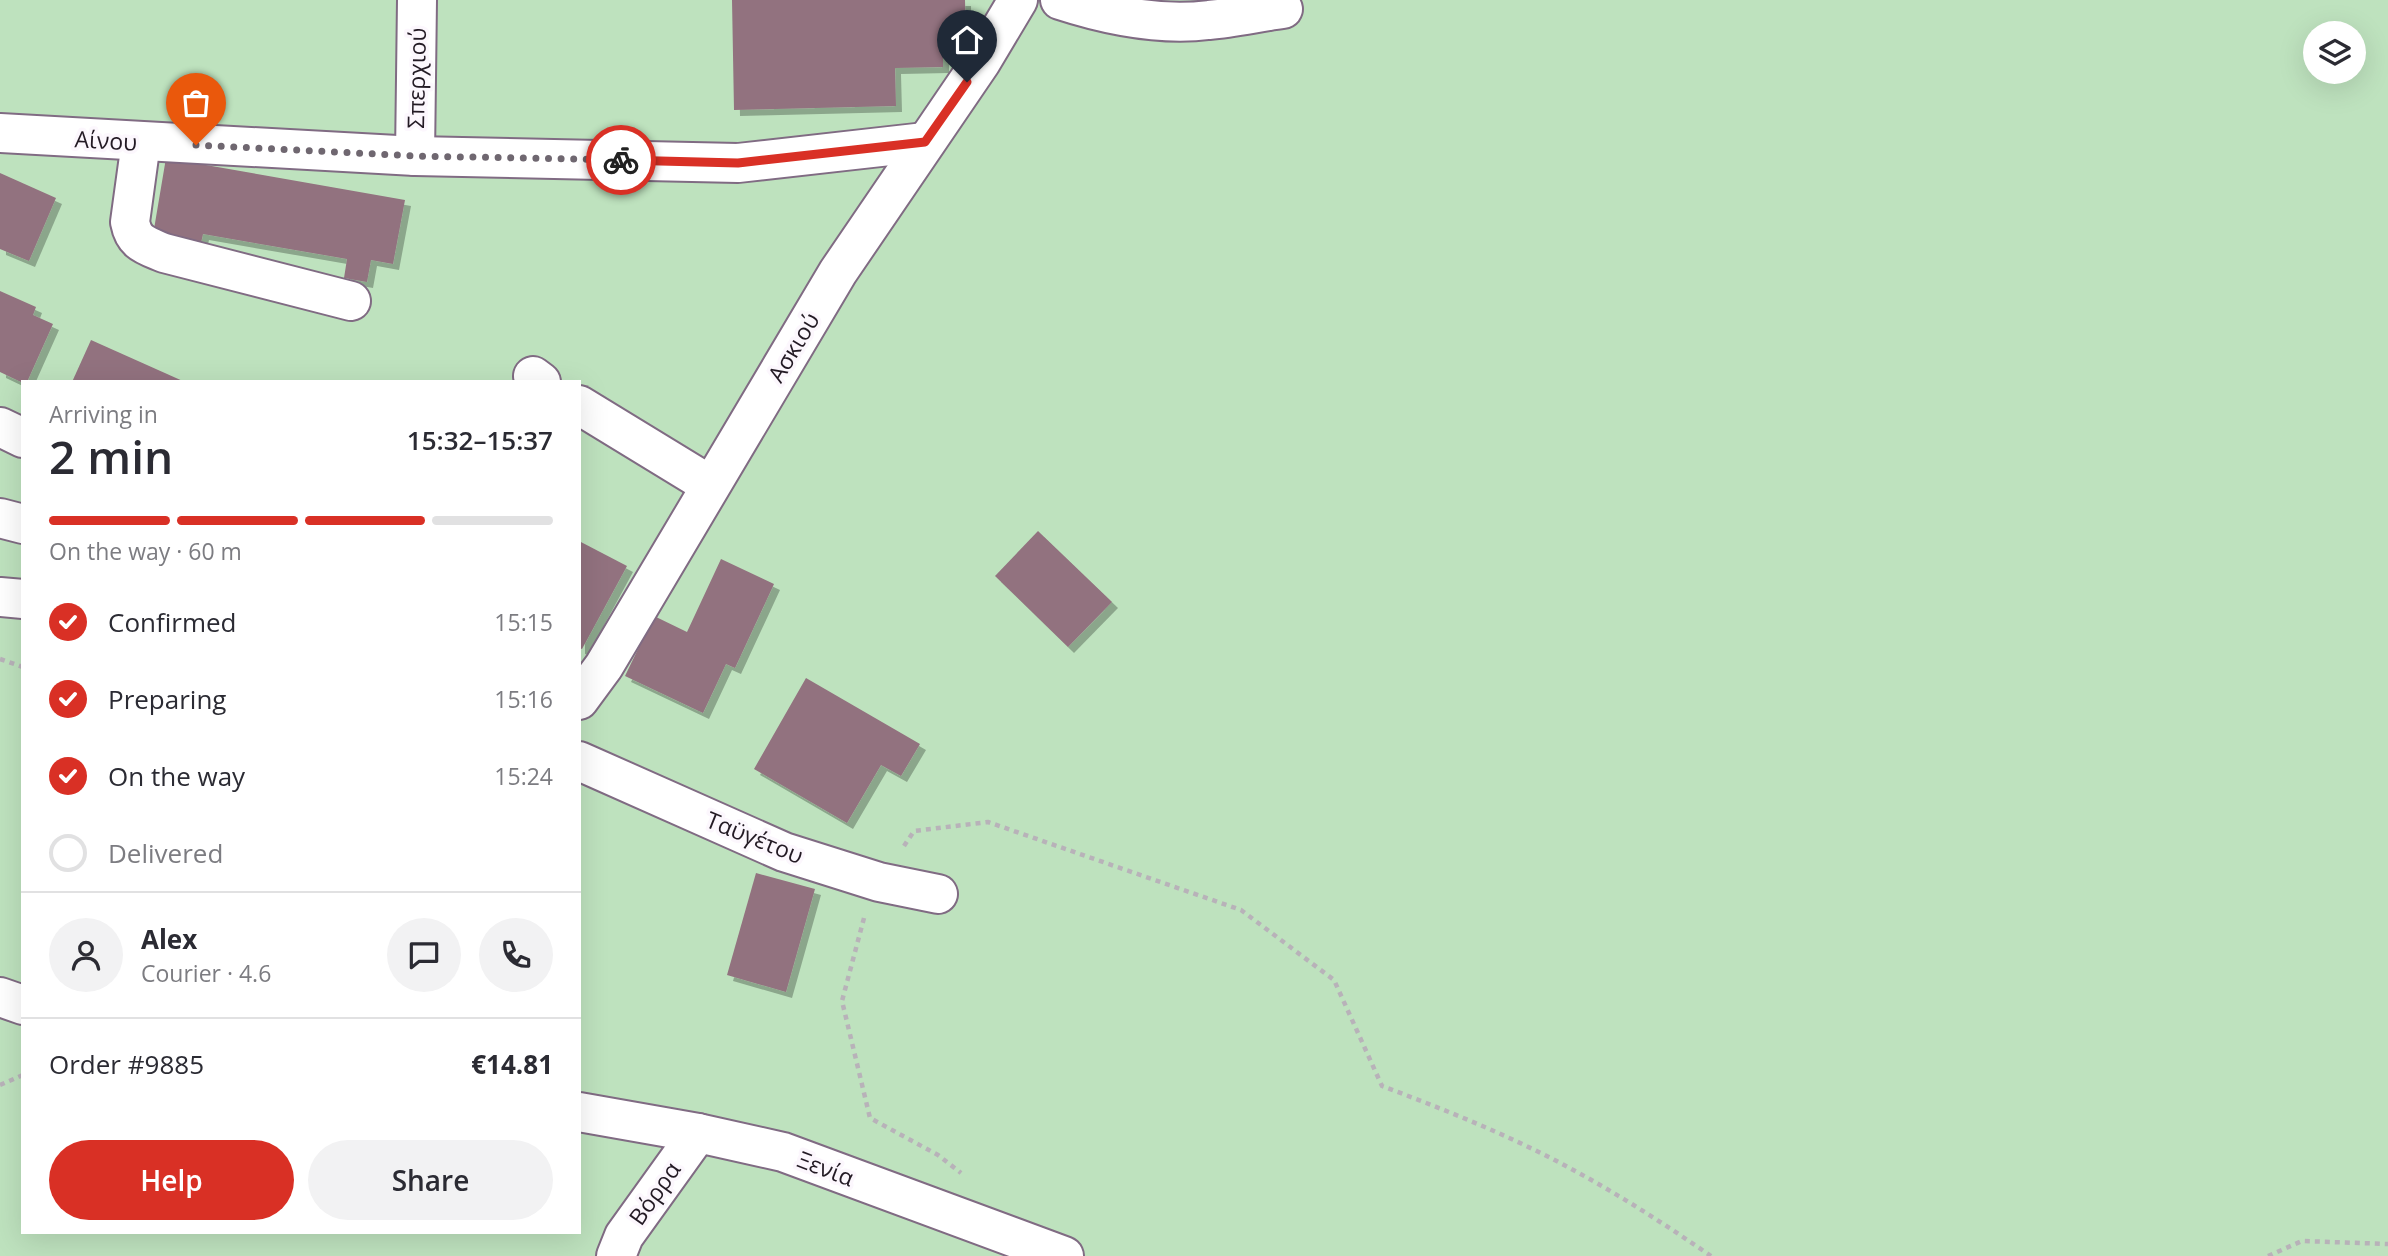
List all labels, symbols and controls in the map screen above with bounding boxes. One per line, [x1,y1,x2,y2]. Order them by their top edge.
pin [937,10,997,82]
icon: home [948,21,986,59]
map controls [2303,21,2366,84]
button: layers [2303,21,2366,84]
street label: Σπερχιού [399,27,433,129]
pin [166,73,226,145]
icon: bag [177,84,215,122]
street label: Αίνου [74,122,138,158]
courier [586,125,656,195]
icon: bike [602,141,640,179]
street label: Ασκιού [760,306,826,388]
text: Arriving in [49,398,158,430]
text: 15:32–15:37 [407,422,553,458]
text: 2 min [49,425,173,487]
text: On the way · 60 m [49,535,242,567]
icon: check [49,603,87,641]
text: Confirmed [108,604,236,640]
text: 15:15 [494,606,553,638]
icon: check [49,680,87,718]
text: Preparing [108,681,226,717]
text: 15:16 [494,683,553,715]
icon: check [49,757,87,795]
text: On the way [108,758,245,794]
text: 15:24 [494,760,553,792]
street label: Ταϋγέτου [702,803,808,871]
text: Delivered [108,835,223,871]
button: person [49,918,123,992]
button: chat [387,918,461,992]
button: phone [479,918,553,992]
text: Alex [141,921,197,957]
text: Courier · 4.6 [141,957,271,989]
text: Order #9885 [49,1046,204,1082]
text: €14.81 [471,1046,553,1082]
button: Help [49,1140,294,1220]
button: Share [308,1140,553,1220]
street label: Ξενία [793,1143,859,1193]
street label: Βόρρα [621,1155,687,1231]

